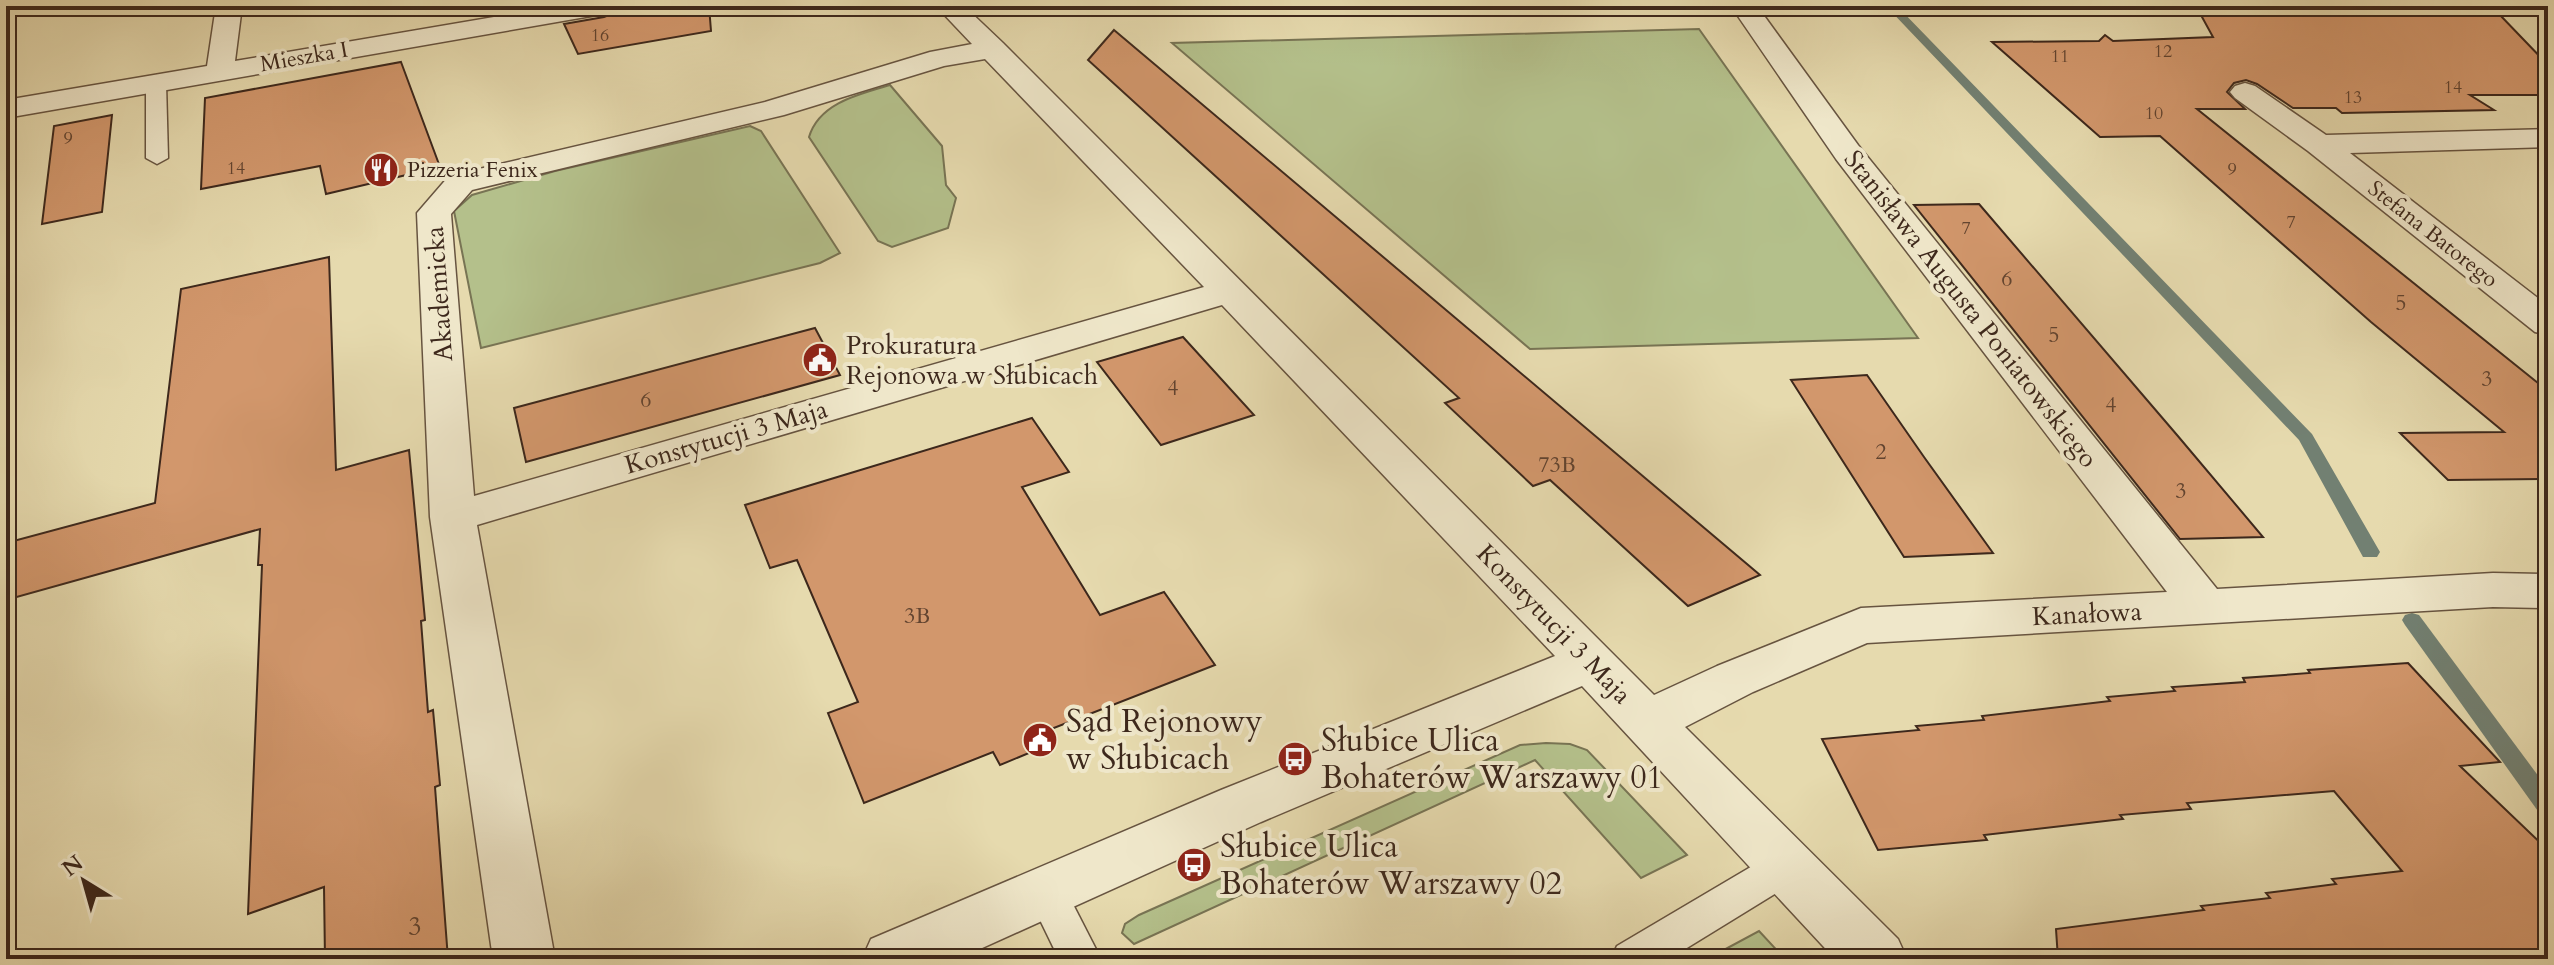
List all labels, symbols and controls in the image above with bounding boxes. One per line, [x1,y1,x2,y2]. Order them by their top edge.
house number: 16 [591,23,609,48]
street label: Mieszka I [258,35,350,79]
house number: 12 [2154,39,2172,64]
house number: 11 [2051,44,2069,69]
house number: 14 [2444,75,2462,100]
house number: 13 [2344,85,2362,110]
house number: 10 [2145,101,2163,126]
house number: 9 [63,126,73,151]
street label: Stanisława Augusta Poniatowskiego [1836,143,2106,475]
restaurant icon: Pizzeria Fenix [362,151,400,189]
place label: Pizzeria Fenix [407,155,538,185]
house number: 14 [227,156,245,181]
house number: 9 [2227,157,2237,182]
street label: Stefana Batorego [2362,174,2504,294]
house number: 7 [2286,210,2296,235]
house number: 7 [1961,216,1971,241]
street label: Akademicka [417,225,461,363]
house number: 6 [2001,264,2013,294]
house number: 5 [2395,288,2407,318]
house number: 5 [2048,320,2060,350]
place label: Prokuratura Rejonowa w Słubicach [846,328,1098,393]
public building icon: Prokuratura Rejonowa w Słubicach [801,341,839,379]
house number: 3 [2481,364,2493,394]
house number: 4 [1167,373,1179,403]
house number: 6 [640,385,652,415]
house number: 4 [2105,390,2117,420]
street label: Konstytucji 3 Maja [621,391,831,483]
house number: 2 [1875,437,1887,467]
house number: 73B [1538,450,1576,480]
house number: 3 [2175,476,2187,506]
street label: Konstytucji 3 Maja [1469,537,1639,711]
street label: Kanałowa [2031,594,2143,634]
house number: 3B [904,601,930,631]
place label: Sąd Rejonowy w Słubicach [1066,700,1262,781]
place label: Słubice Ulica Bohaterów Warszawy 01 [1321,719,1663,800]
public building icon: Sąd Rejonowy w Słubicach [1021,721,1059,759]
bus stop icon: Słubice Ulica Bohaterów Warszawy 01 [1276,740,1314,778]
place label: Słubice Ulica Bohaterów Warszawy 02 [1220,825,1562,906]
north arrow [44,841,124,921]
bus stop icon: Słubice Ulica Bohaterów Warszawy 02 [1175,846,1213,884]
text: N [56,848,89,884]
house number: 3 [408,909,422,944]

